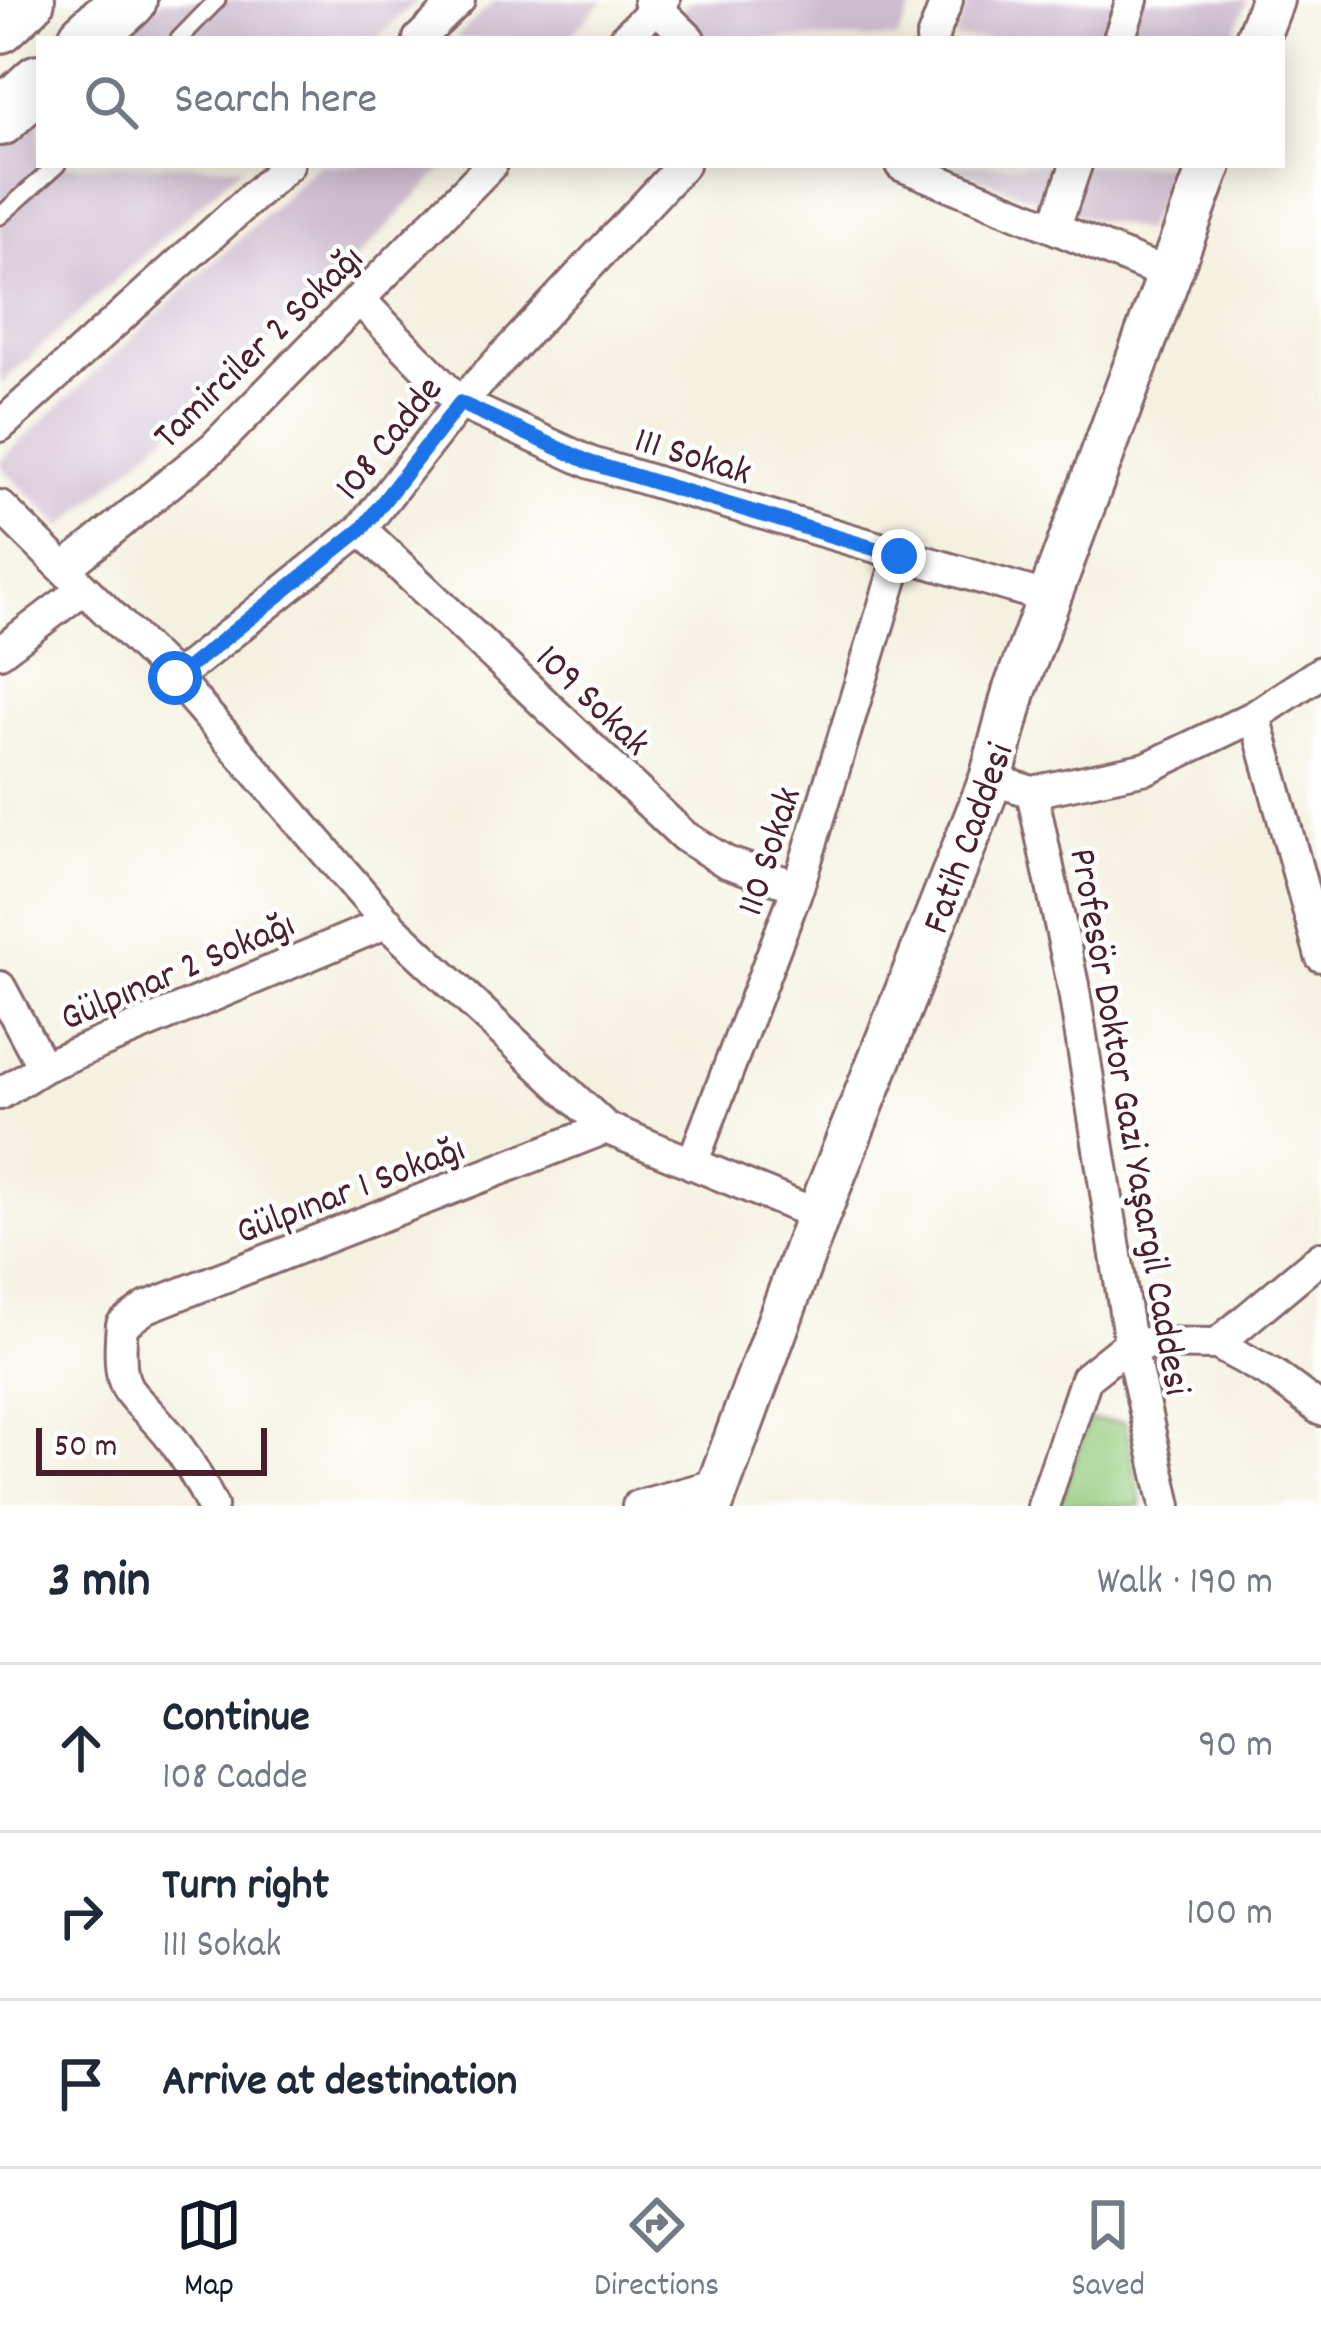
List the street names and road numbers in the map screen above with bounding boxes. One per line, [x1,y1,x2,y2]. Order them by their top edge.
street label: Tamirciler 2 Sokağı [143,235,378,465]
street label: 108 Cadde [324,366,458,514]
street label: 111 Sokak [627,415,757,503]
street label: 109 Sokak [521,634,660,772]
street label: Fatih Caddesi [911,736,1031,942]
street label: 110 Sokak [726,781,819,923]
street label: Profesör Doktor Gazi Yaşargil Caddesi [1051,844,1202,1400]
street label: Gülpınar 2 Sokağı [53,900,304,1048]
street label: Gülpınar 1 Sokağı [229,1124,474,1262]

